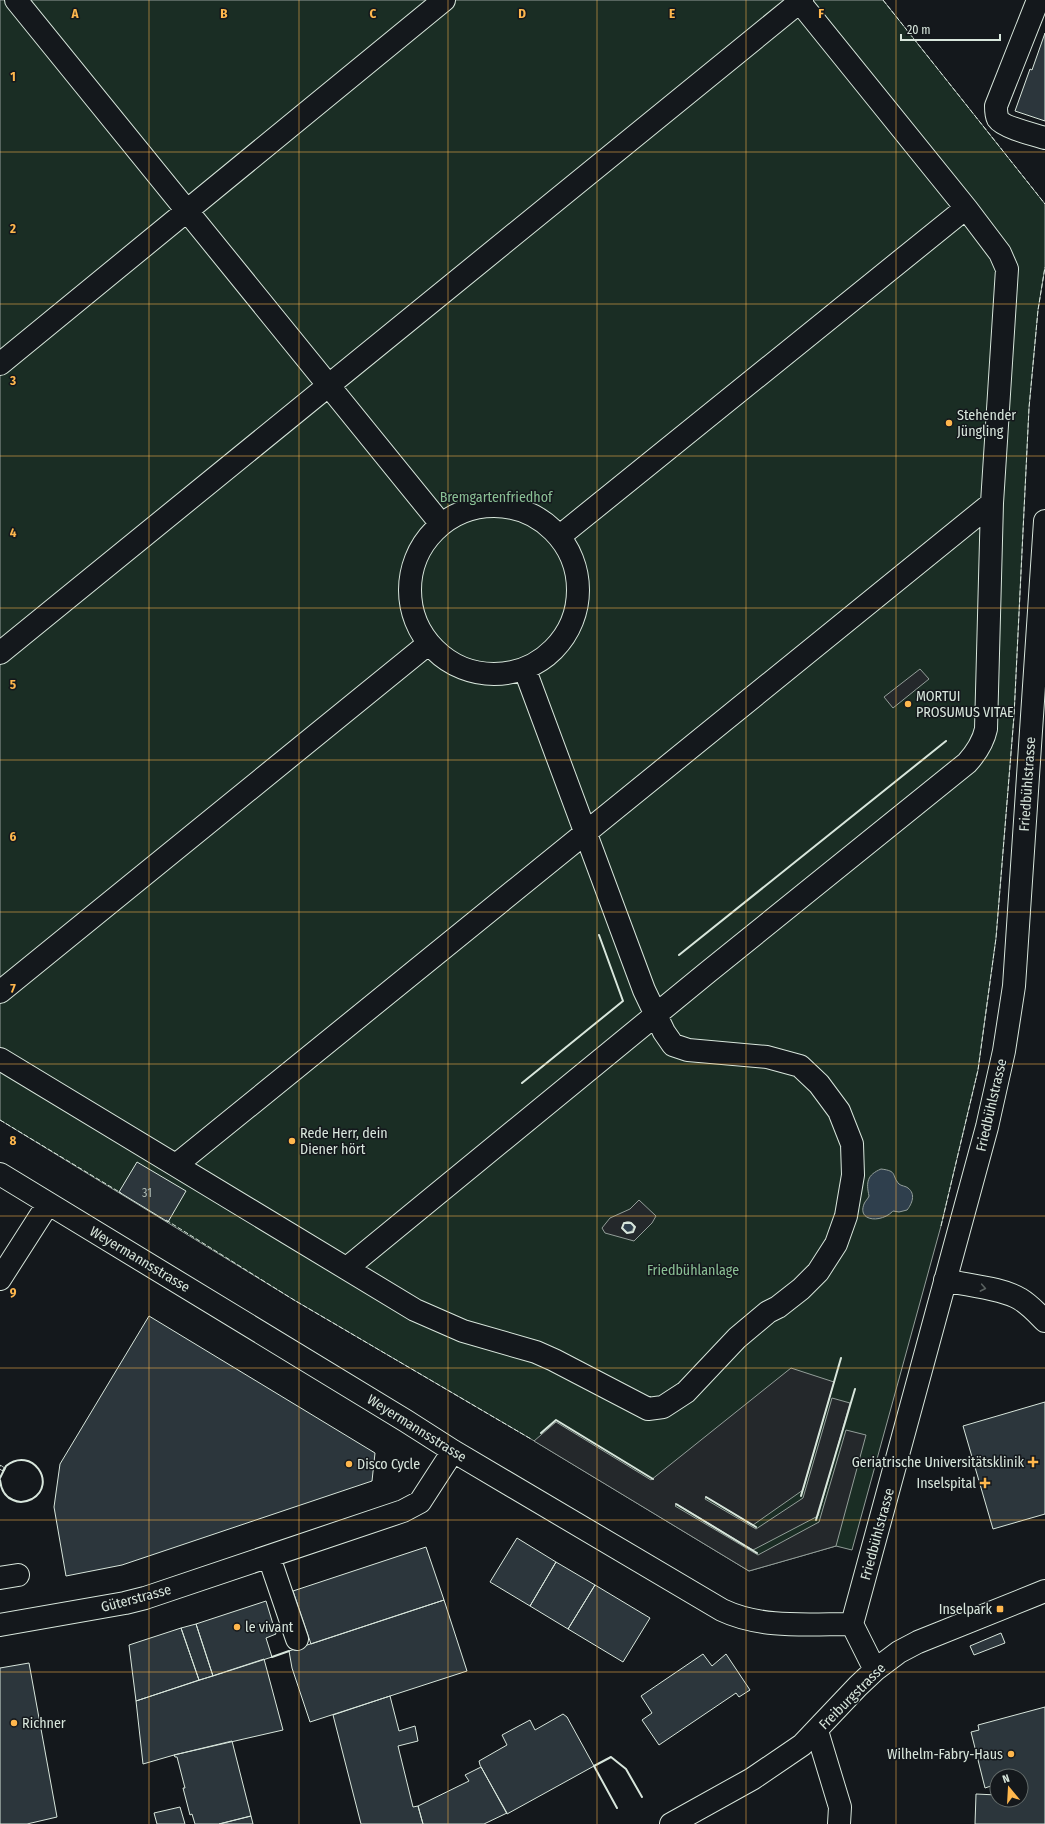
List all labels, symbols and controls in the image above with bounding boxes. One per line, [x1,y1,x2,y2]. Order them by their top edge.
text: A [70,6,79,21]
text: B [220,6,228,21]
text: C [370,6,377,21]
text: D [518,6,526,21]
text: E [669,6,675,21]
text: F [818,6,824,21]
scale bar [901,16,1000,42]
text: 20 m [907,23,931,37]
text: 1 [10,69,16,84]
text: 2 [9,221,16,236]
text: 3 [9,373,16,388]
place label: Stehender Jüngling [957,407,1016,440]
marker: Stehender Jüngling [944,418,954,428]
park label: Bremgartenfriedhof [440,489,554,506]
text: 4 [10,525,17,540]
text: 5 [10,677,16,692]
place label: MORTUI PROSUMUS VITAE [916,688,1014,721]
marker: MORTUI PROSUMUS VITAE [903,699,913,709]
street label: Friedbühlstrasse [1016,736,1039,832]
text: 6 [10,829,17,844]
text: 7 [10,981,16,996]
street label: Friedbühlstrasse [973,1057,1010,1153]
place label: Rede Herr, dein Diener hört [300,1125,388,1158]
text: 8 [10,1133,17,1148]
marker: Rede Herr, dein Diener hört [287,1136,297,1146]
house number: 31 [142,1186,152,1200]
street label: Weyermannsstrasse [87,1223,193,1296]
park label: Friedbühlanlage [647,1262,739,1279]
one-way arrow [980,1283,986,1292]
text: 9 [10,1285,17,1300]
street label: Weyermannsstrasse [364,1391,470,1466]
place label: Geriatrische Universitätsklinik [852,1454,1024,1471]
place label: Disco Cycle [357,1456,420,1473]
marker: Geriatrische Universitätsklinik [1027,1456,1039,1468]
marker: Disco Cycle [344,1459,354,1469]
place label: Inselspital [917,1475,976,1492]
marker: Inselspital [979,1477,991,1489]
street label: Friedbühlstrasse [857,1486,898,1582]
street label: Güterstrasse [99,1581,173,1616]
place label: Inselpark [939,1601,992,1618]
marker: Inselpark [995,1604,1005,1614]
place label: le vivant [245,1619,294,1636]
marker: le vivant [232,1622,242,1632]
street label: Freiburgstrasse [816,1660,889,1733]
place label: Richner [22,1715,66,1732]
marker: Richner [9,1718,19,1728]
place label: Wilhelm-Fabry-Haus [887,1746,1003,1763]
marker: Wilhelm-Fabry-Haus [1006,1749,1016,1759]
north arrow [989,1768,1029,1808]
text: N [1001,1772,1011,1786]

